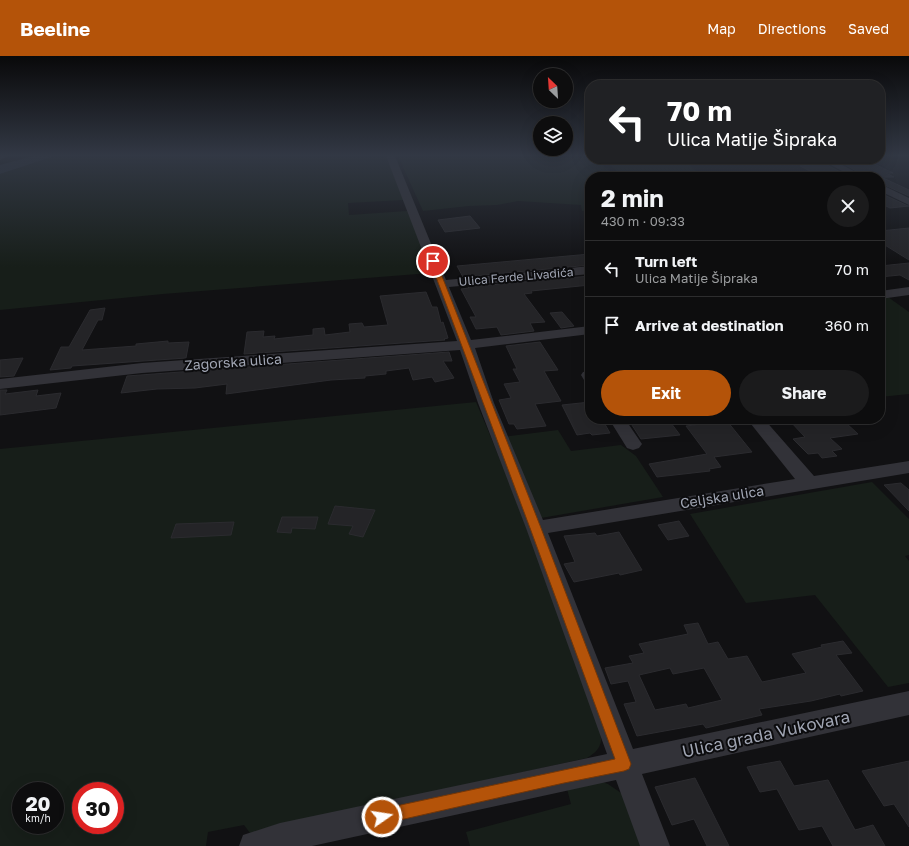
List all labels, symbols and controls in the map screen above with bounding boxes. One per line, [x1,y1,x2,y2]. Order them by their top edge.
text: Beeline [20,17,90,40]
text: Map [707,20,736,37]
text: Directions [758,20,826,37]
text: Saved [848,20,889,37]
north arrow [533,68,573,108]
map controls [533,68,573,156]
text: 70 m [667,94,732,127]
icon: left [601,96,653,148]
button: layers [533,116,573,156]
text: Ulica Matije Šipraka [667,128,837,150]
text: 2 min [601,183,664,212]
button: close [827,185,869,227]
text: 430 m · 09:33 [601,213,685,229]
pin [416,244,450,278]
icon: arrive [422,250,444,272]
text: Turn left [635,252,697,270]
icon: left [601,258,623,280]
text: 70 m [835,260,869,278]
street label: Ulica Ferde Livadića [458,264,574,289]
text: Ulica Matije Šipraka [635,270,758,286]
icon: arrive [601,314,623,336]
text: Arrive at destination [635,316,784,334]
text: 360 m [825,316,869,334]
street label: Zagorska ulica [184,350,282,373]
button: Exit [601,370,731,416]
button: Share [739,370,869,416]
street label: Celjska ulica [679,481,765,512]
street label: Ulica grada Vukovara [680,705,852,762]
speed limit sign: 30 [72,782,124,834]
text: 20 [25,791,51,815]
position arrow [361,796,403,838]
text: km/h [25,812,51,824]

